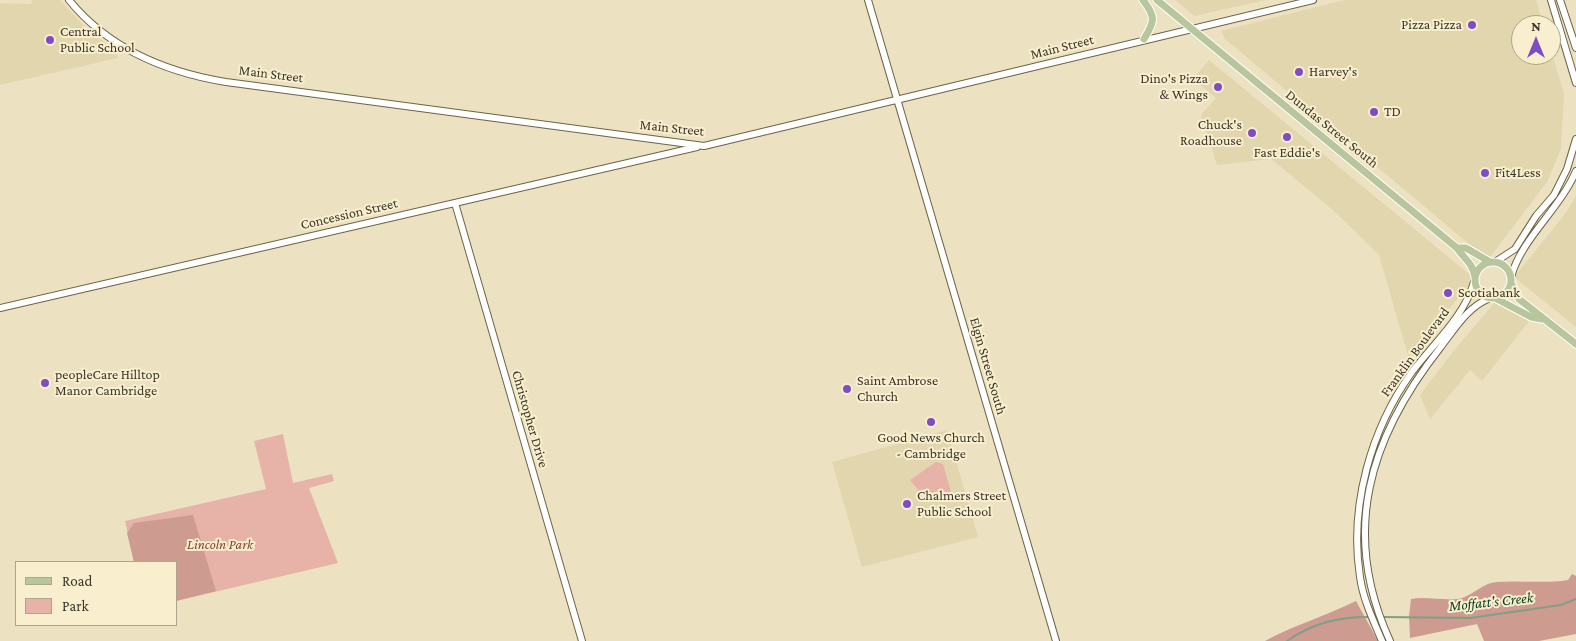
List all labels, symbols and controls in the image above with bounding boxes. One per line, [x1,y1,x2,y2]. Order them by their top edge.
north arrow [1511,15,1561,65]
place label: Pizza Pizza [1401,17,1462,33]
text: N [1531,18,1541,34]
marker: Pizza Pizza [1466,19,1478,31]
place label: Central Public School [60,24,135,56]
street label: Main Street [1029,31,1095,63]
marker: Central Public School [44,34,56,46]
street label: Main Street [238,62,304,86]
place label: Harvey's [1309,64,1357,80]
marker: Harvey's [1293,66,1305,78]
place label: Dino's Pizza & Wings [1140,71,1208,104]
marker: Dino's Pizza & Wings [1212,81,1224,93]
street label: Dundas Street South [1282,86,1382,172]
place label: TD [1384,104,1401,120]
marker: TD [1368,106,1380,118]
street label: Main Street [639,116,705,140]
place label: Chuck's Roadhouse [1180,117,1242,150]
marker: Chuck's Roadhouse [1246,127,1258,139]
marker: Fast Eddie's [1281,131,1293,143]
place label: Fast Eddie's [1254,145,1320,161]
place label: Fit4Less [1495,165,1541,181]
marker: Fit4Less [1479,167,1491,179]
street label: Concession Street [299,195,399,233]
place label: Scotiabank [1458,285,1520,301]
marker: Scotiabank [1442,287,1454,299]
street label: Franklin Boulevard [1377,304,1453,400]
street label: Elgin Street South [966,315,1010,417]
place label: peopleCare Hilltop Manor Cambridge [55,367,160,400]
street label: Christopher Drive [508,368,552,470]
place label: Saint Ambrose Church [857,373,938,406]
marker: peopleCare Hilltop Manor Cambridge [39,377,51,389]
marker: Saint Ambrose Church [841,383,853,395]
marker: Good News Church - Cambridge [925,416,937,428]
place label: Good News Church - Cambridge [877,430,985,462]
place label: Chalmers Street Public School [917,488,1006,520]
marker: Chalmers Street Public School [901,498,913,510]
park label: Lincoln Park [187,537,253,553]
legend [15,561,178,626]
text: Road [62,573,92,589]
water label: Moffatt's Creek [1448,589,1534,615]
text: Park [62,598,89,614]

